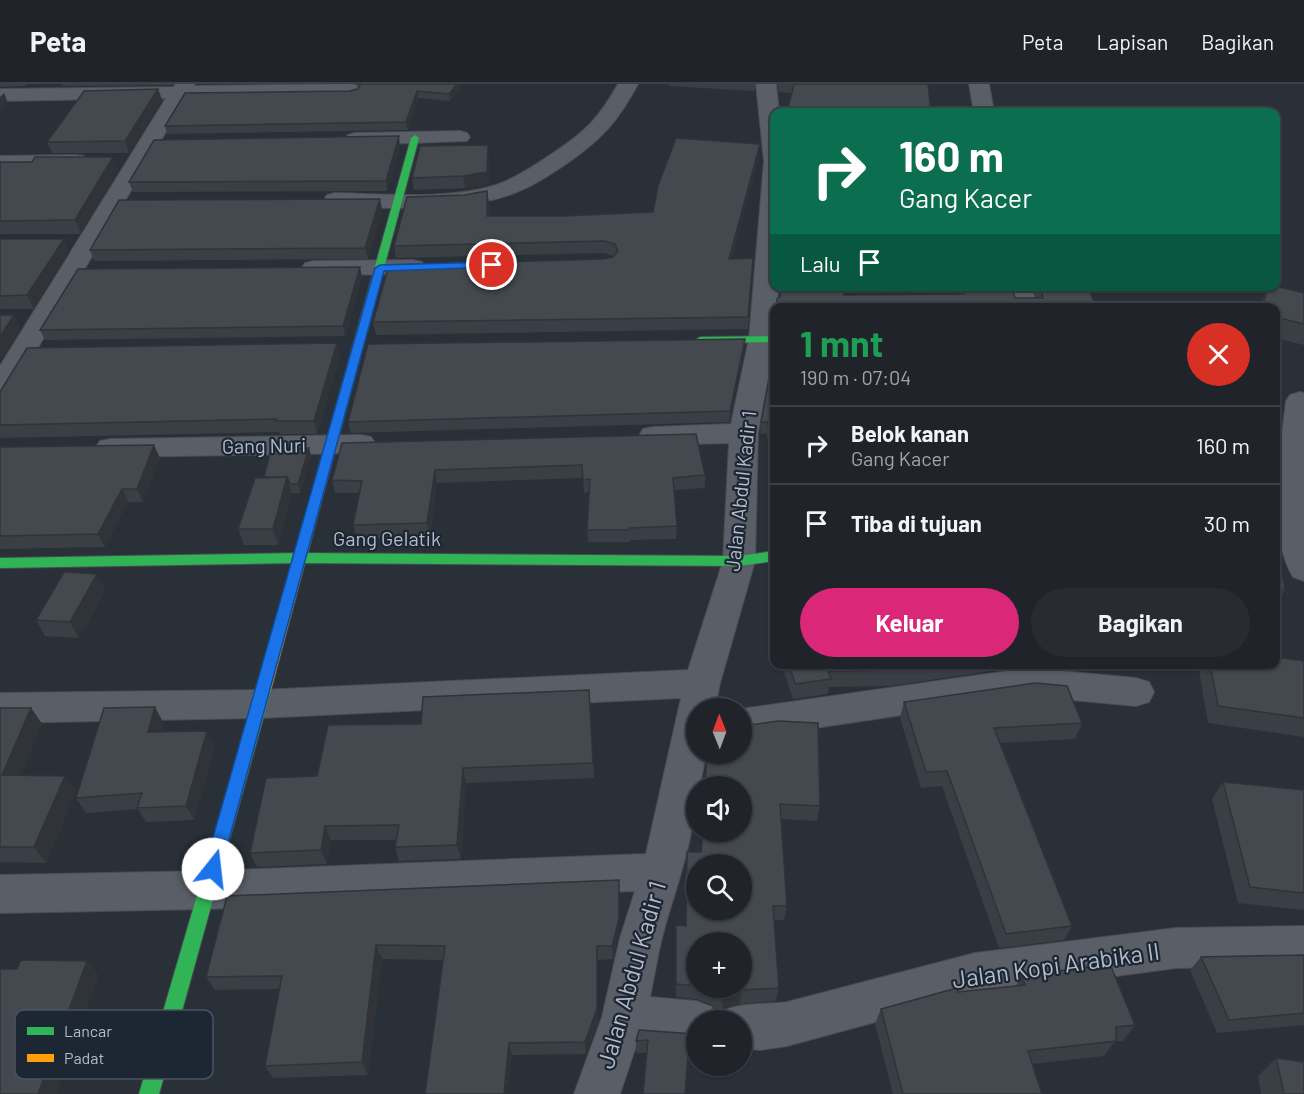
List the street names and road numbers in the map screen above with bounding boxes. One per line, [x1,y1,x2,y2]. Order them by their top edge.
street label: Jalan Abdul Kadir 1 [720,409,760,572]
street label: Gang Nuri [222,432,306,458]
street label: Gang Gelatik [333,526,441,550]
street label: Jalan Abdul Kadir 1 [590,878,671,1072]
street label: Jalan Kopi Arabika II [950,936,1161,993]

